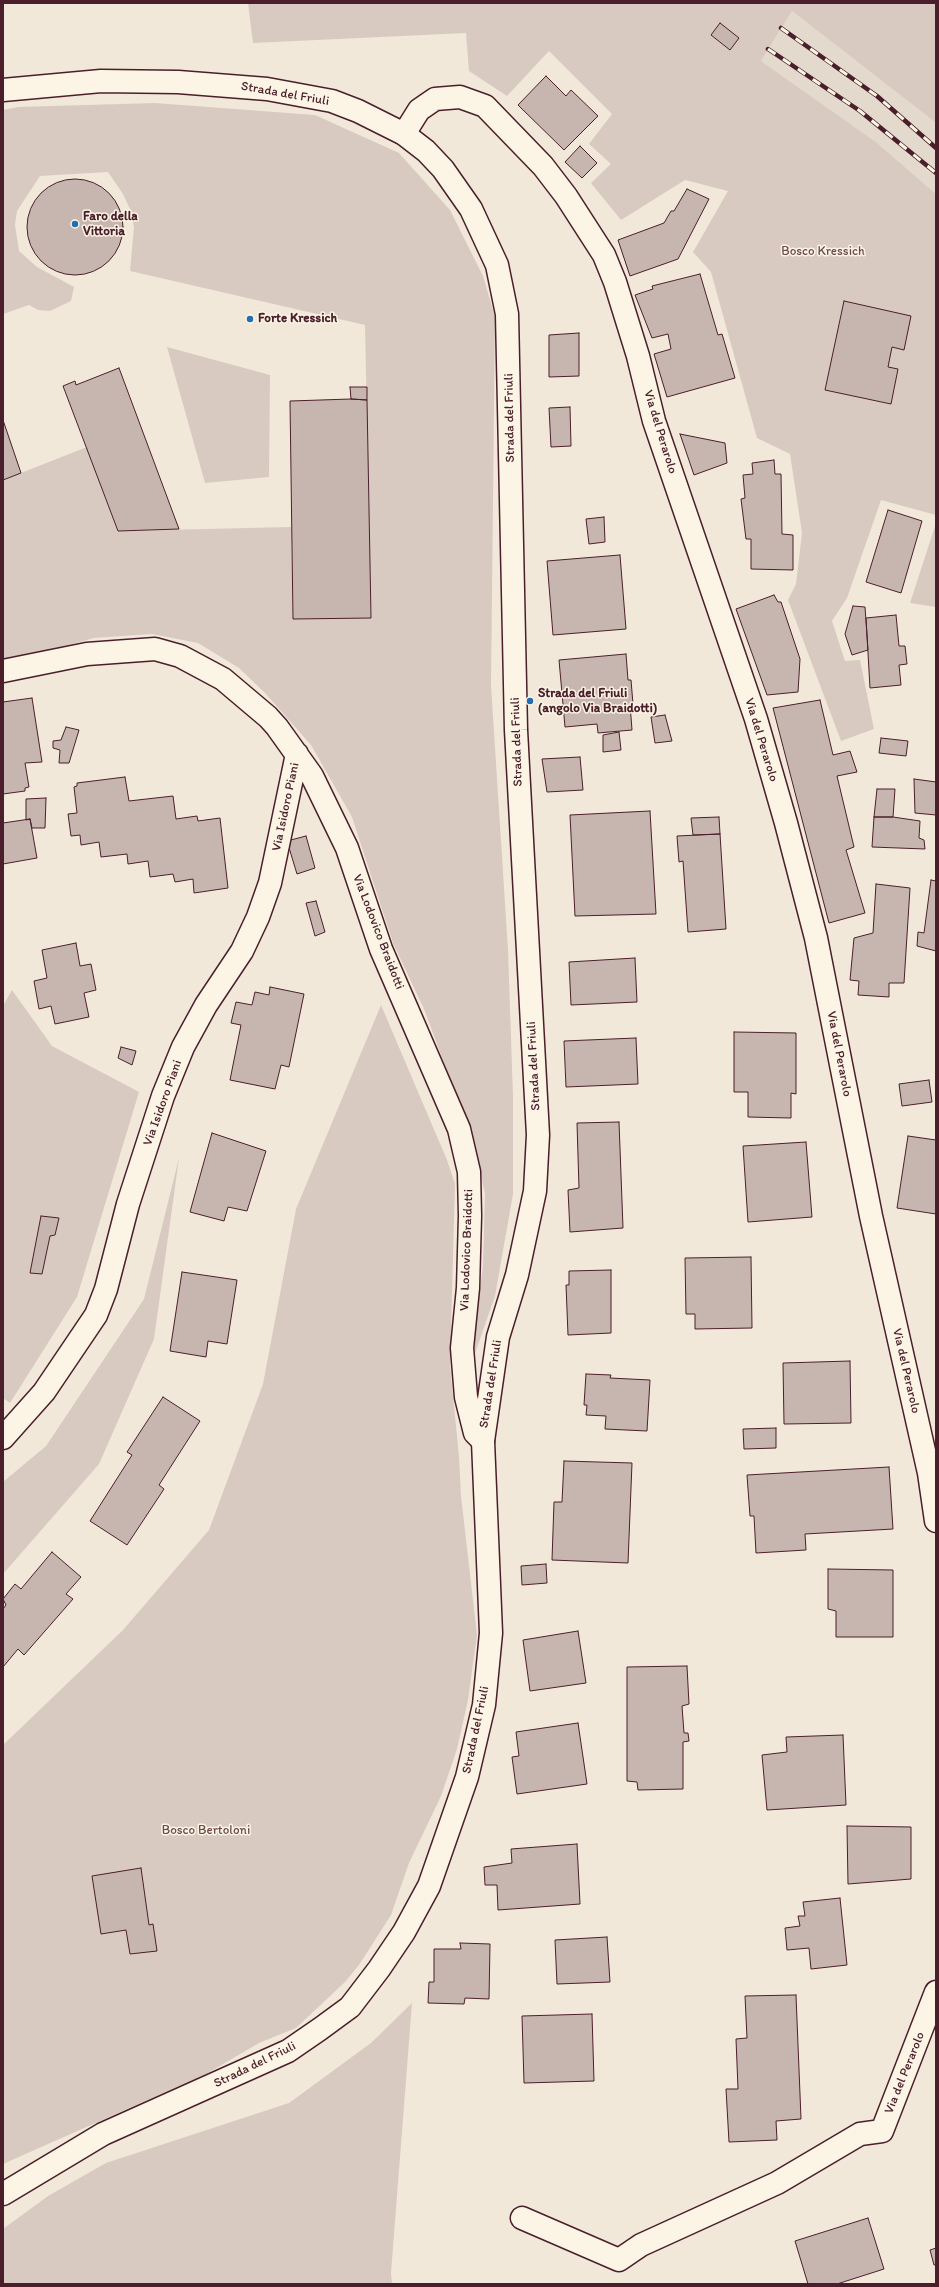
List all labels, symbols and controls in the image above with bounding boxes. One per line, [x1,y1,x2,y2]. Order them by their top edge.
street label: Strada del Friuli [240,79,330,109]
place label: Faro della Vittoria [83,209,138,240]
marker: Faro della Vittoria [70,219,80,229]
park label: Bosco Kressich [781,244,865,260]
place label: Forte Kressich [258,311,337,327]
marker: Forte Kressich [245,314,255,324]
street label: Strada del Friuli [501,373,519,463]
street label: Via del Perarolo [640,388,680,476]
place label: Strada del Friuli (angolo Via Braidotti) [538,686,657,717]
marker: Strada del Friuli (angolo Via Braidotti) [525,696,535,706]
street label: Via del Perarolo [741,696,781,784]
street label: Strada del Friuli [508,697,526,787]
street label: Via Isidoro Piani [269,761,303,853]
street label: Via Lodovico Braidotti [349,872,407,992]
street label: Via del Perarolo [823,1010,855,1098]
street label: Strada del Friuli [524,1021,544,1111]
street label: Via Isidoro Piani [140,1058,186,1148]
street label: Via Lodovico Braidotti [457,1189,477,1311]
street label: Via del Perarolo [889,1327,923,1415]
street label: Strada del Friuli [476,1339,506,1429]
street label: Strada del Friuli [459,1685,493,1775]
park label: Bosco Bertoloni [162,1823,250,1839]
street label: Via del Perarolo [882,2030,928,2116]
street label: Strada del Friuli [211,2038,299,2092]

